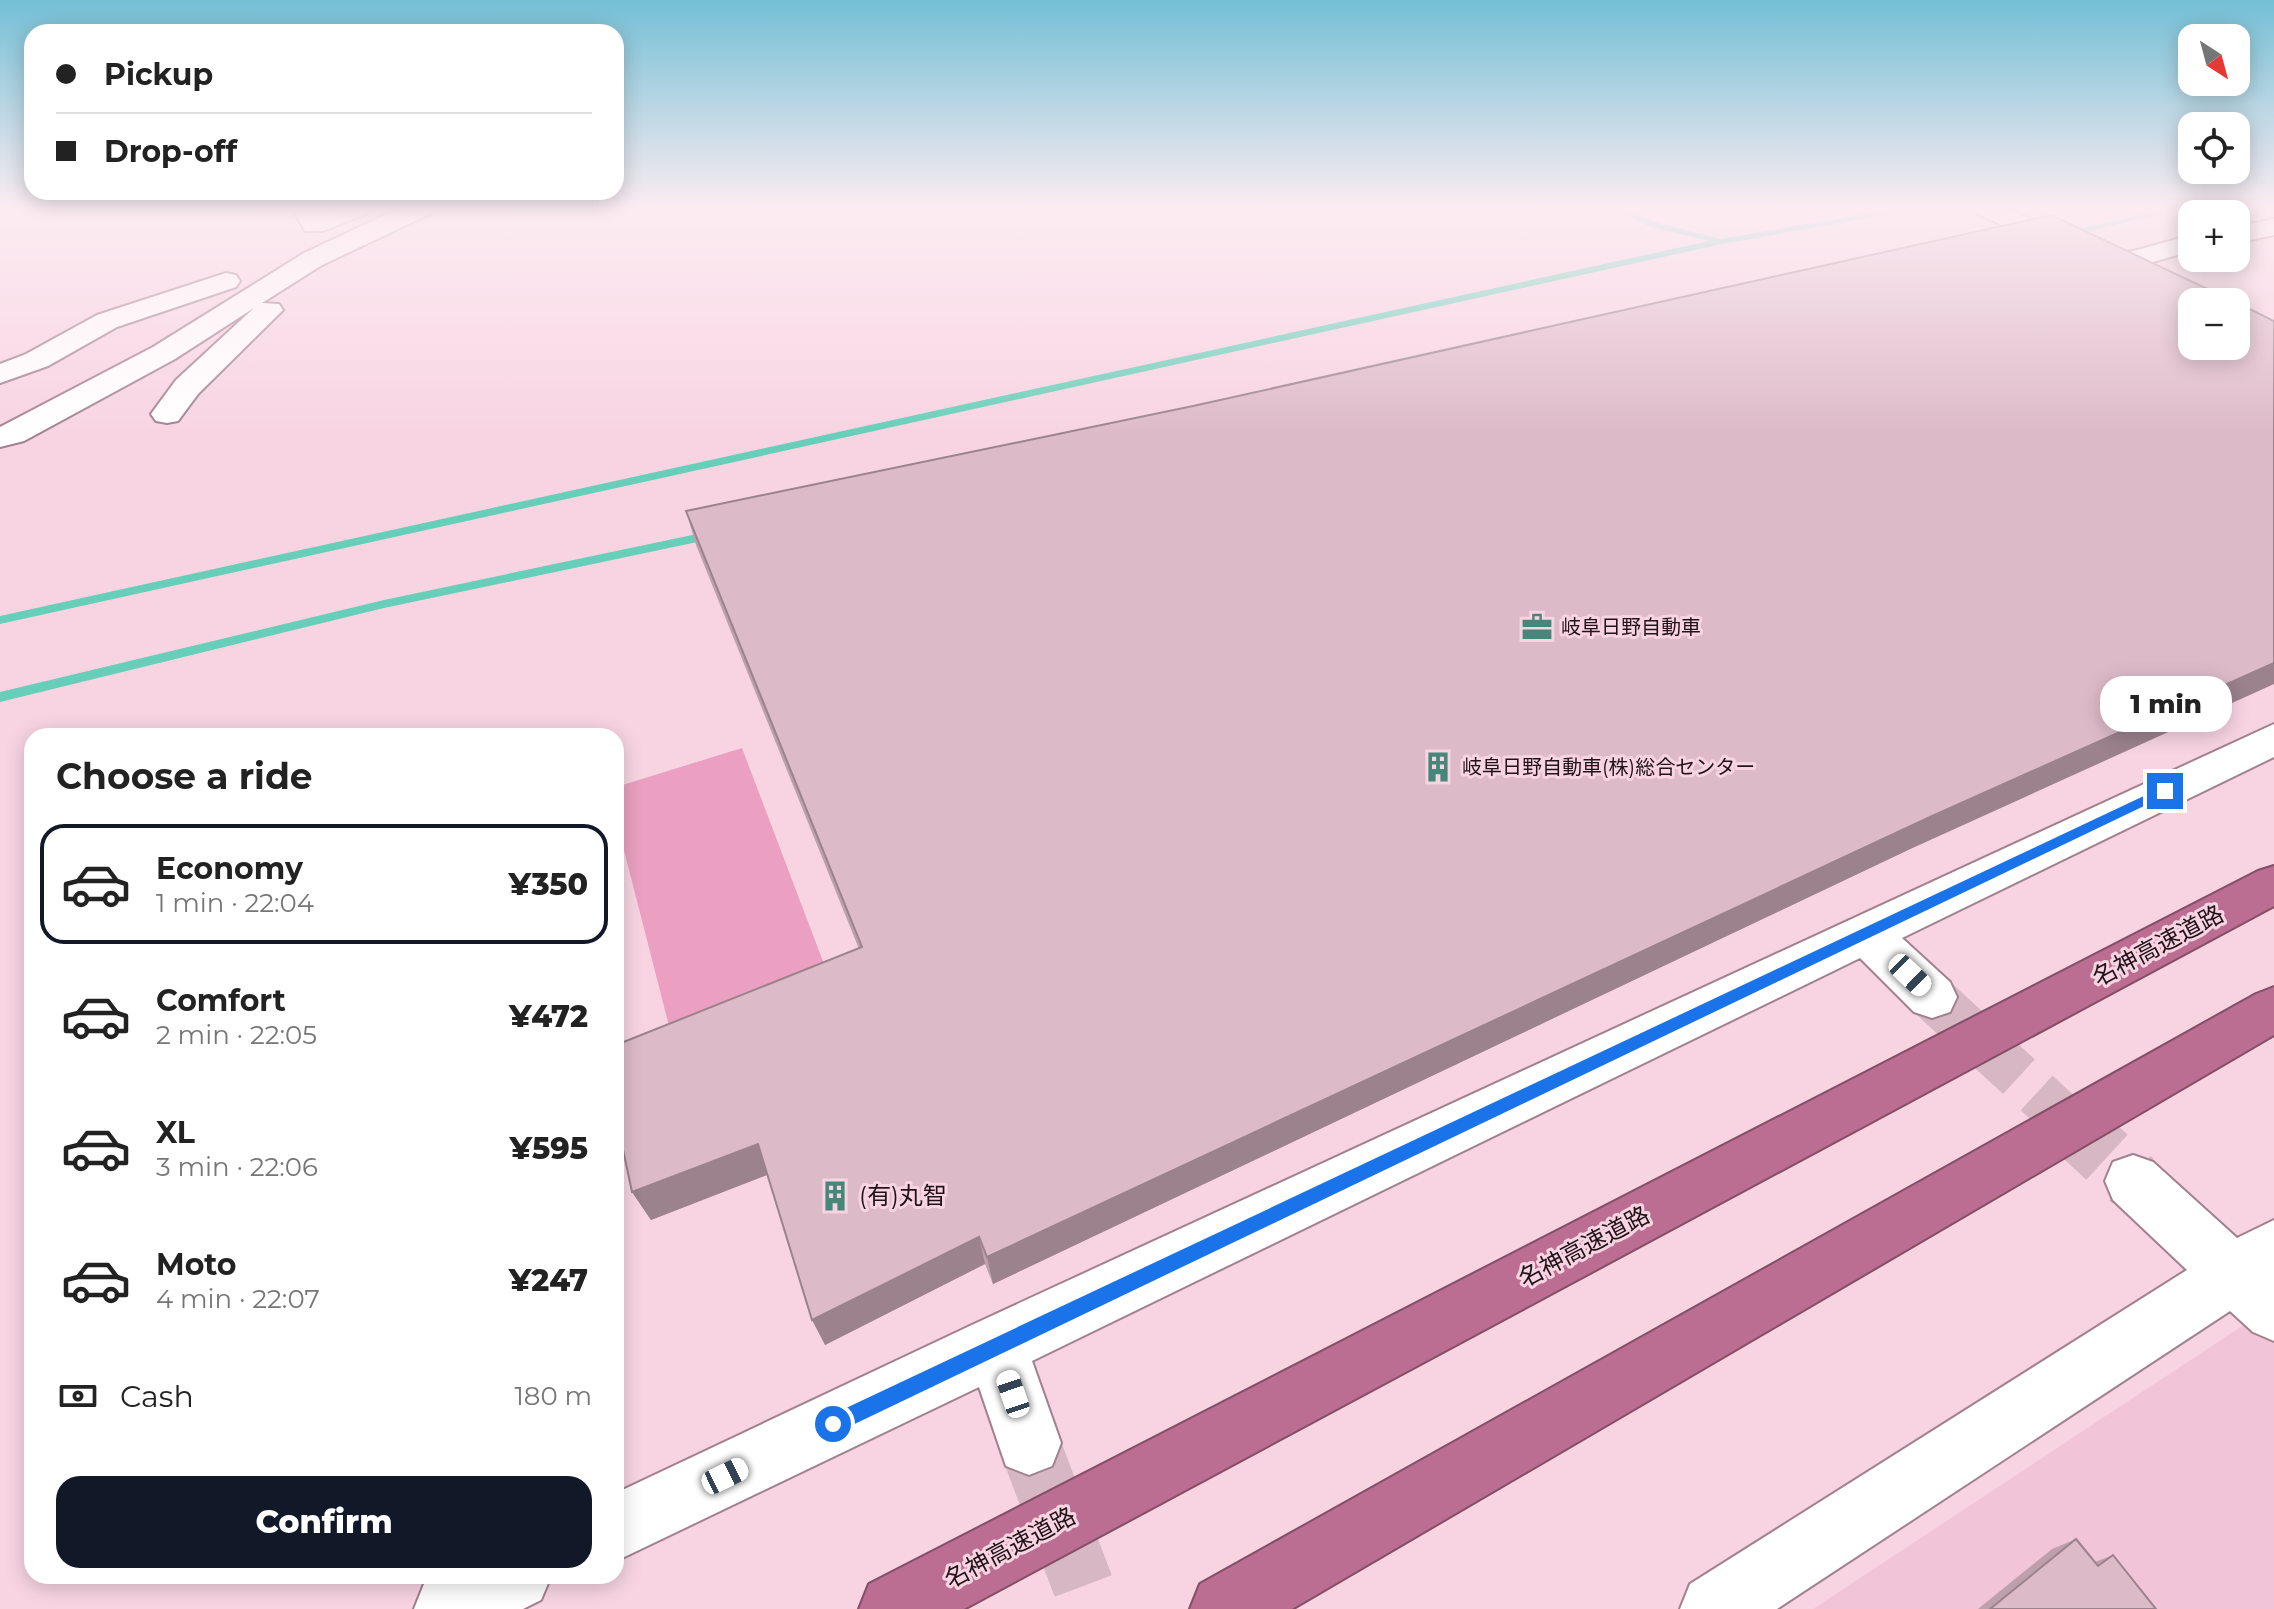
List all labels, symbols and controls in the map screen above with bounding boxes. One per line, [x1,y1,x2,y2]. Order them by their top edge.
north arrow [2178,24,2250,96]
map controls [2178,24,2250,360]
text: Pickup [104,56,213,93]
button: locate [2178,112,2250,184]
text: Drop-off [104,133,237,170]
button: + [2178,200,2250,272]
button: − [2178,288,2250,360]
office icon: 岐阜日野自動車 [1520,610,1554,644]
place label: 岐阜日野自動車 [1561,615,1701,639]
callout: 1 min [2099,675,2231,731]
text: 1 min [2130,688,2202,720]
building icon: 岐阜日野自動車(株)総合センター [1421,750,1455,784]
text: Choose a ride [56,754,313,798]
place label: 岐阜日野自動車(株)総合センター [1462,755,1755,779]
route end [2147,773,2183,809]
icon: car [60,848,132,920]
text: Economy [156,850,303,887]
text: ¥350 [509,866,588,903]
text: 1 min · 22:04 [156,887,314,919]
street label: 名神高速道路 [2087,899,2228,992]
car [1884,950,1936,1000]
icon: car [60,980,132,1052]
text: Comfort [156,982,286,1019]
text: ¥472 [509,998,588,1035]
text: 2 min · 22:05 [156,1019,317,1051]
icon: car [60,1112,132,1184]
text: XL [156,1114,195,1151]
text: ¥595 [510,1130,588,1167]
text: 3 min · 22:06 [156,1151,318,1183]
building icon: (有)丸智 [818,1179,852,1213]
place label: (有)丸智 [859,1181,947,1210]
street label: 名神高速道路 [1513,1200,1654,1293]
icon: car [60,1244,132,1316]
text: Moto [156,1246,237,1283]
text: ¥247 [509,1262,588,1299]
text: 4 min · 22:07 [156,1283,320,1315]
car [994,1367,1032,1421]
icon: cash [56,1374,100,1418]
text: Cash [120,1378,194,1415]
text: 180 m [514,1380,592,1412]
route start [815,1406,851,1442]
car [698,1455,752,1497]
button: Confirm [56,1476,592,1568]
street label: 名神高速道路 [939,1501,1080,1594]

